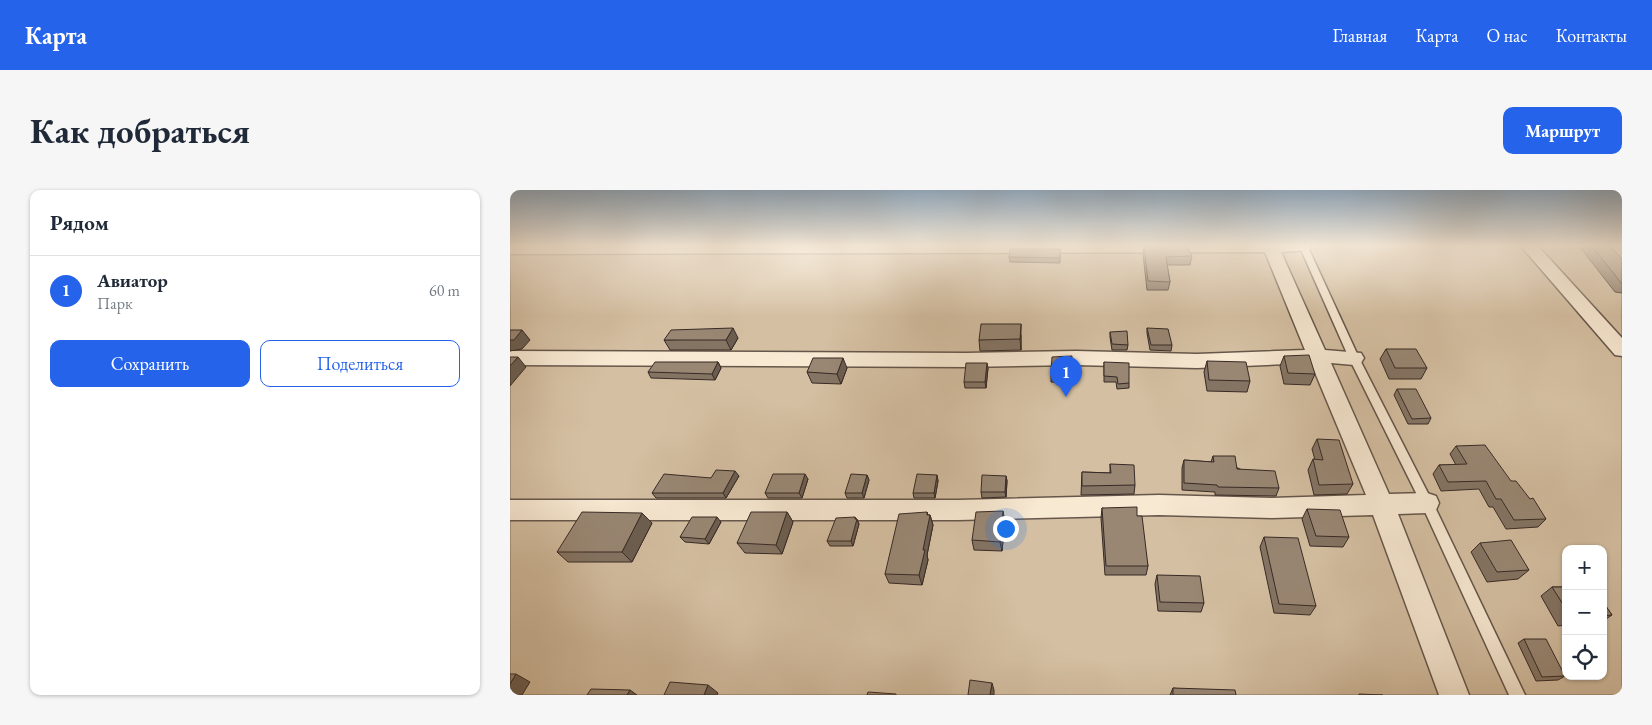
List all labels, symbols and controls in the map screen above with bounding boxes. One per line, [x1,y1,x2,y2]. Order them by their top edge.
text: Карта [25,20,87,51]
text: Главная [1333,24,1387,47]
text: Карта [1415,24,1458,47]
text: О нас [1486,24,1528,47]
text: Контакты [1556,24,1627,47]
button: Маршрут [1503,107,1622,154]
text: Как добраться [30,108,250,153]
text: Рядом [50,209,109,236]
text: Авиатор [97,268,168,293]
text: 1 [62,280,70,301]
text: 60 m [429,280,460,301]
text: Парк [97,293,133,314]
button: Сохранить [50,340,250,387]
button: Поделиться [260,340,460,387]
pin: 1 [1050,356,1082,397]
your location [993,516,1019,542]
map controls [1562,545,1607,680]
button: + [1562,545,1607,590]
button: − [1562,590,1607,635]
button: locate [1562,635,1607,680]

